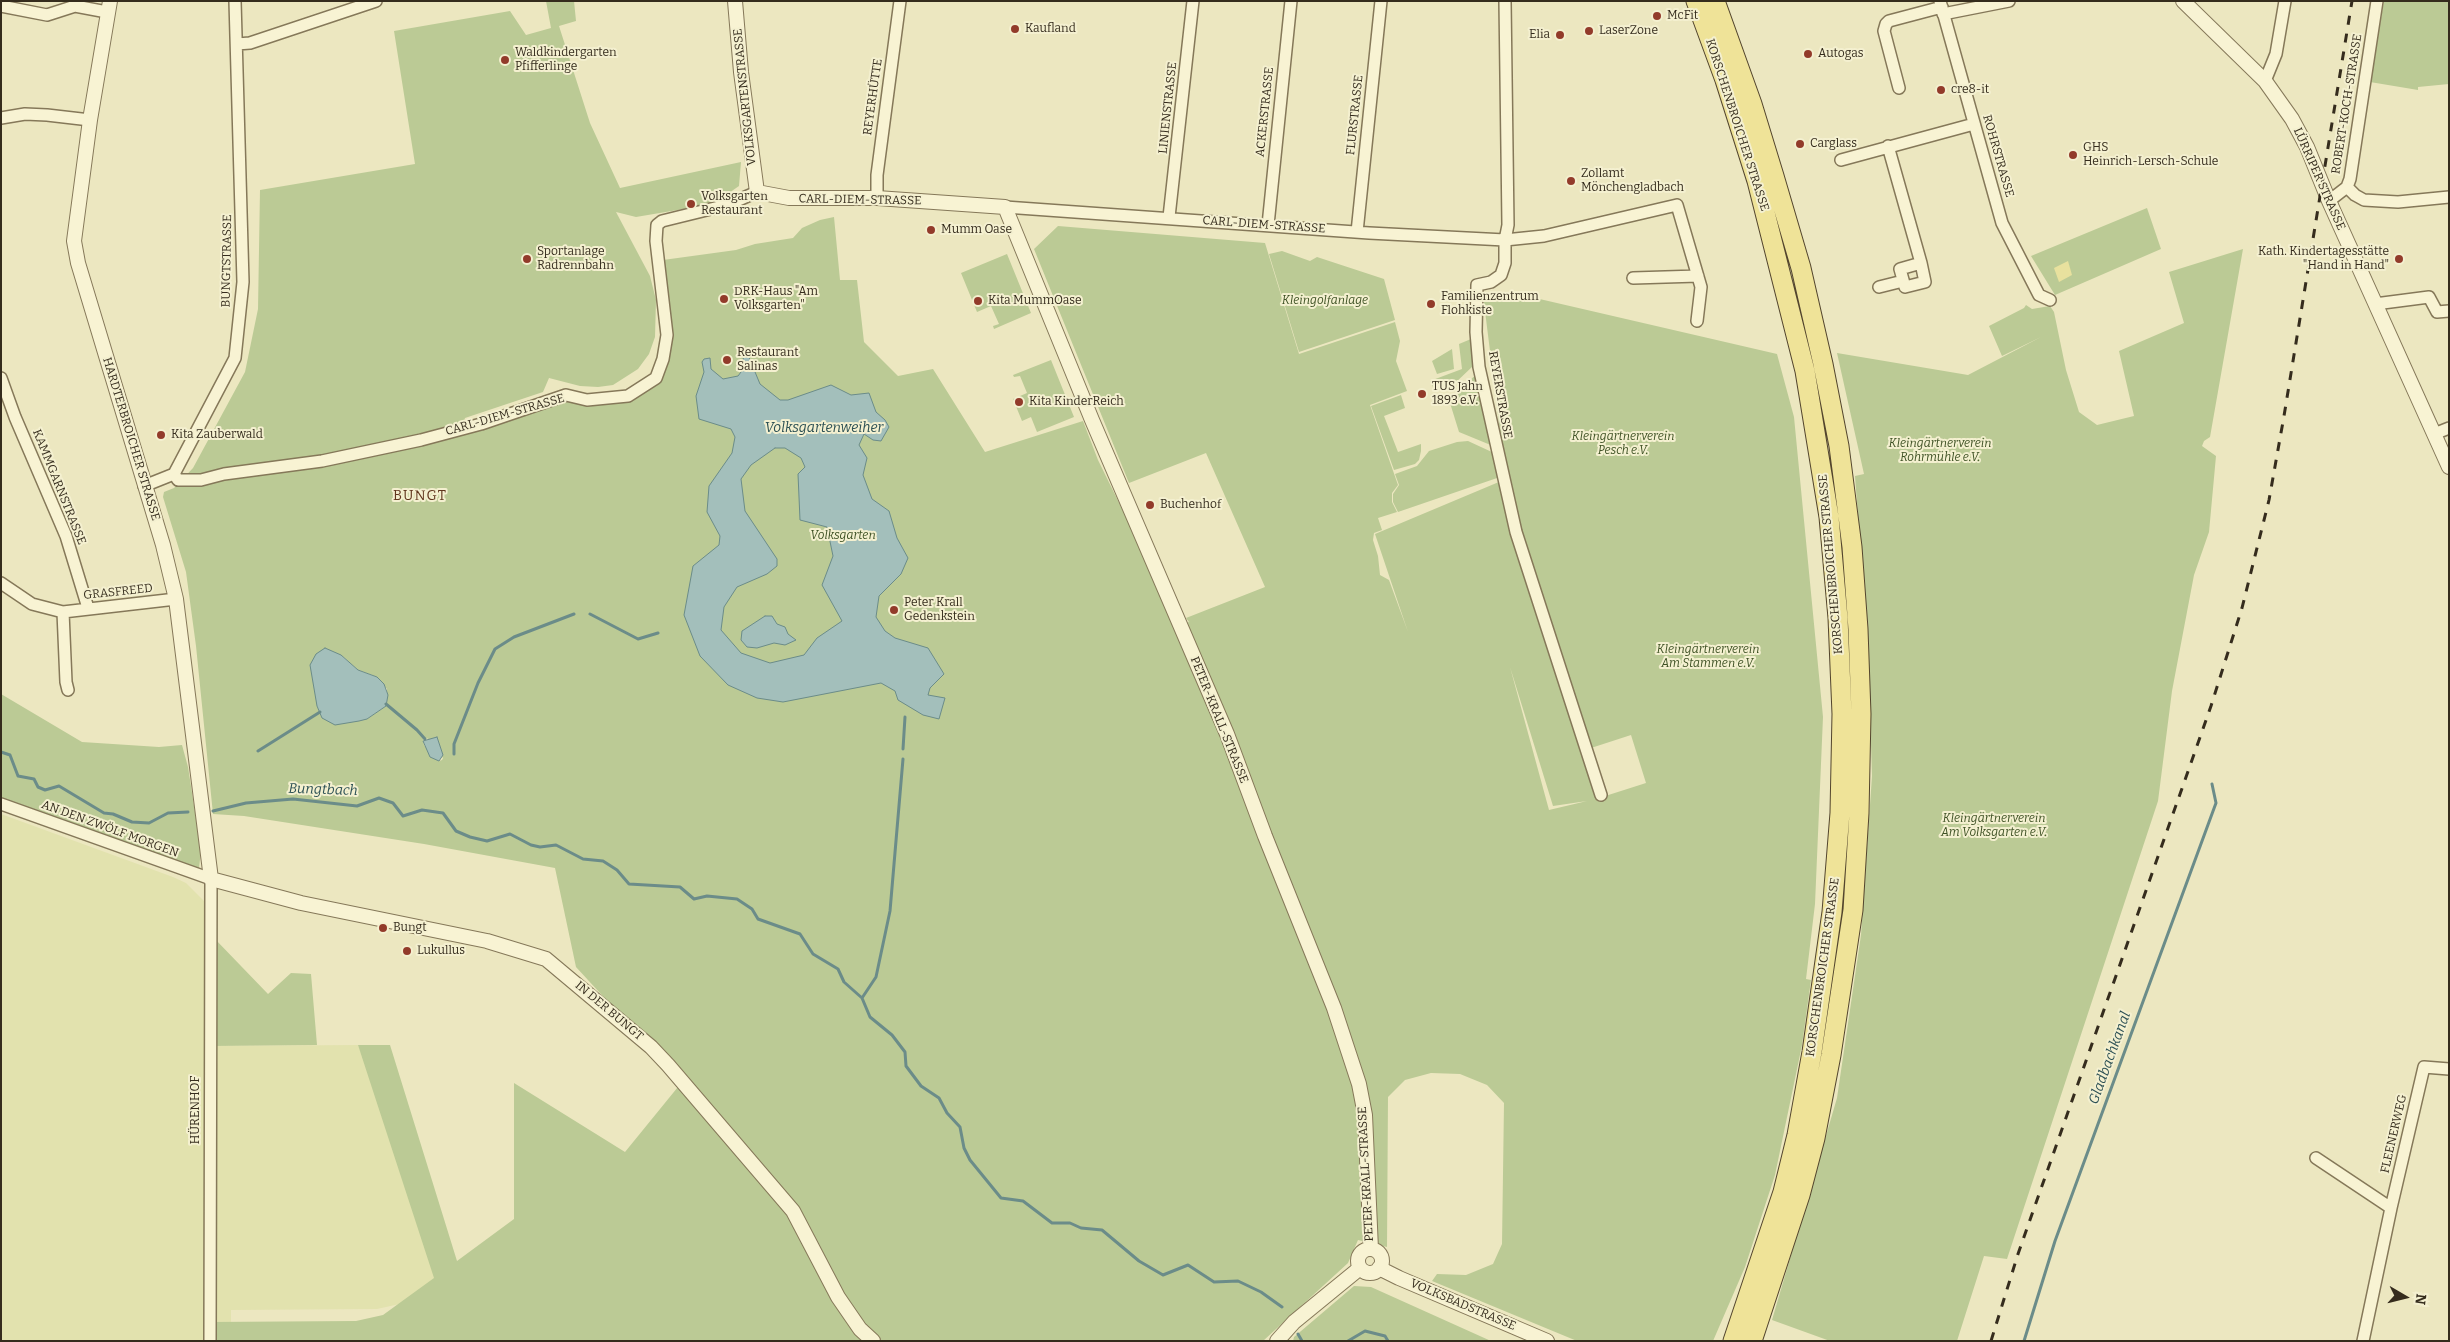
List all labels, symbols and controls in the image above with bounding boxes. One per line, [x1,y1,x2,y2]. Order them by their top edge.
place label: McFit [1667,9,1698,23]
marker: McFit [1651,10,1663,22]
place label: Kaufland [1025,22,1076,36]
marker: Kaufland [1009,23,1021,35]
place label: LaserZone [1599,24,1658,38]
marker: LaserZone [1583,25,1595,37]
street label: VOLKSGARTENSTRASSE [731,28,759,166]
place label: Elia [1529,28,1550,42]
marker: Elia [1554,29,1566,41]
street label: ROBERT-KOCH-STRASSE [2329,33,2365,175]
street label: KORSCHENBROICHER STRASSE [1702,37,1772,213]
place label: Waldkindergarten Pfifferlinge [515,46,617,74]
place label: Autogas [1818,47,1864,61]
marker: Autogas [1802,48,1814,60]
marker: Waldkindergarten Pfifferlinge [499,54,511,66]
street label: REYERHÜTTE [860,58,886,136]
street label: LINIENSTRASSE [1156,61,1180,155]
street label: ACKERSTRASSE [1253,66,1277,158]
street label: FLURSTRASSE [1344,74,1366,156]
place label: cre8-it [1951,83,1989,97]
marker: cre8-it [1935,84,1947,96]
street label: ROHRSTRASSE [1979,113,2017,199]
street label: LÜRRIPER STRASSE [2290,125,2348,233]
place label: Carglass [1810,137,1857,151]
marker: Carglass [1794,138,1806,150]
place label: GHS Heinrich-Lersch-Schule [2083,141,2218,169]
marker: GHS Heinrich-Lersch-Schule [2067,149,2079,161]
place label: Zollamt Mönchengladbach [1581,167,1684,195]
marker: Zollamt Mönchengladbach [1565,175,1577,187]
place label: Volksgarten Restaurant [701,190,768,218]
street label: CARL-DIEM-STRASSE [798,192,922,208]
marker: Volksgarten Restaurant [685,198,697,210]
street label: BUNGTSTRASSE [219,214,235,308]
street label: CARL-DIEM-STRASSE [1202,214,1326,236]
place label: Mumm Oase [941,223,1012,237]
marker: Mumm Oase [925,224,937,236]
place label: Sportanlage Radrennbahn [537,245,614,273]
place label: Kath. Kindertagesstätte "Hand in Hand" [2258,245,2389,273]
marker: Sportanlage Radrennbahn [521,253,533,265]
marker: Kath. Kindertagesstätte "Hand in Hand" [2393,253,2405,265]
place label: DRK-Haus "Am Volksgarten" [734,285,818,313]
place label: Familienzentrum Flohkiste [1441,290,1539,318]
marker: DRK-Haus "Am Volksgarten" [718,293,730,305]
place label: Kita MummOase [988,294,1082,308]
park label: Kleingolfanlage [1282,294,1368,308]
marker: Kita MummOase [972,295,984,307]
marker: Familienzentrum Flohkiste [1425,298,1437,310]
place label: Restaurant Salinas [737,346,799,374]
street label: REYERSTRASSE [1485,350,1515,440]
marker: Restaurant Salinas [721,354,733,366]
street label: HARDTERBROICHER STRASSE [99,356,163,522]
place label: TUS Jahn 1893 e.V. [1432,380,1483,408]
marker: TUS Jahn 1893 e.V. [1416,388,1428,400]
street label: CARL-DIEM-STRASSE [444,391,566,439]
place label: Kita KinderReich [1029,395,1124,409]
marker: Kita KinderReich [1013,396,1025,408]
water label: Volksgartenweiher [765,420,883,436]
street label: KAMMGARNSTRASSE [29,427,89,547]
place label: Kita Zauberwald [171,428,263,442]
marker: Kita Zauberwald [155,429,167,441]
park label: Kleingärtnerverein Pesch e.V. [1572,430,1674,458]
park label: Kleingärtnerverein Rohrmühle e.V. [1889,437,1991,465]
street label: KORSCHENBROICHER STRASSE [1816,473,1846,655]
district label: BUNGT [392,488,448,504]
place label: Buchenhof [1160,498,1221,512]
marker: Buchenhof [1144,499,1156,511]
park label: Volksgarten [810,529,876,543]
street label: GRASFREED [83,581,153,603]
place label: Peter Krall Gedenkstein [904,596,975,624]
marker: Peter Krall Gedenkstein [888,604,900,616]
park label: Kleingärtnerverein Am Stammen e.V. [1657,643,1759,671]
street label: PETER-KRALL-STRASSE [1187,655,1251,785]
water label: Bungtbach [288,780,358,800]
street label: AN DEN ZWÖLF MORGEN [40,797,180,861]
park label: Kleingärtnerverein Am Volksgarten e.V. [1941,812,2047,840]
street label: KORSCHENBROICHER STRASSE [1803,877,1843,1057]
place label: Bungt [393,921,427,935]
marker: Bungt [377,922,389,934]
place label: Lukullus [417,944,465,958]
marker: Lukullus [401,945,413,957]
street label: IN DER BUNGT [572,978,646,1044]
water label: Gladbachkanal [2086,1010,2134,1106]
street label: HÜRENHOF [189,1076,203,1144]
street label: FLEENERWEG [2378,1093,2410,1175]
street label: PETER-KRALL-STRASSE [1355,1106,1377,1242]
north arrow [2380,1272,2430,1322]
street label: VOLKSBADSTRASSE [1408,1276,1518,1334]
text: N [2411,1293,2430,1306]

